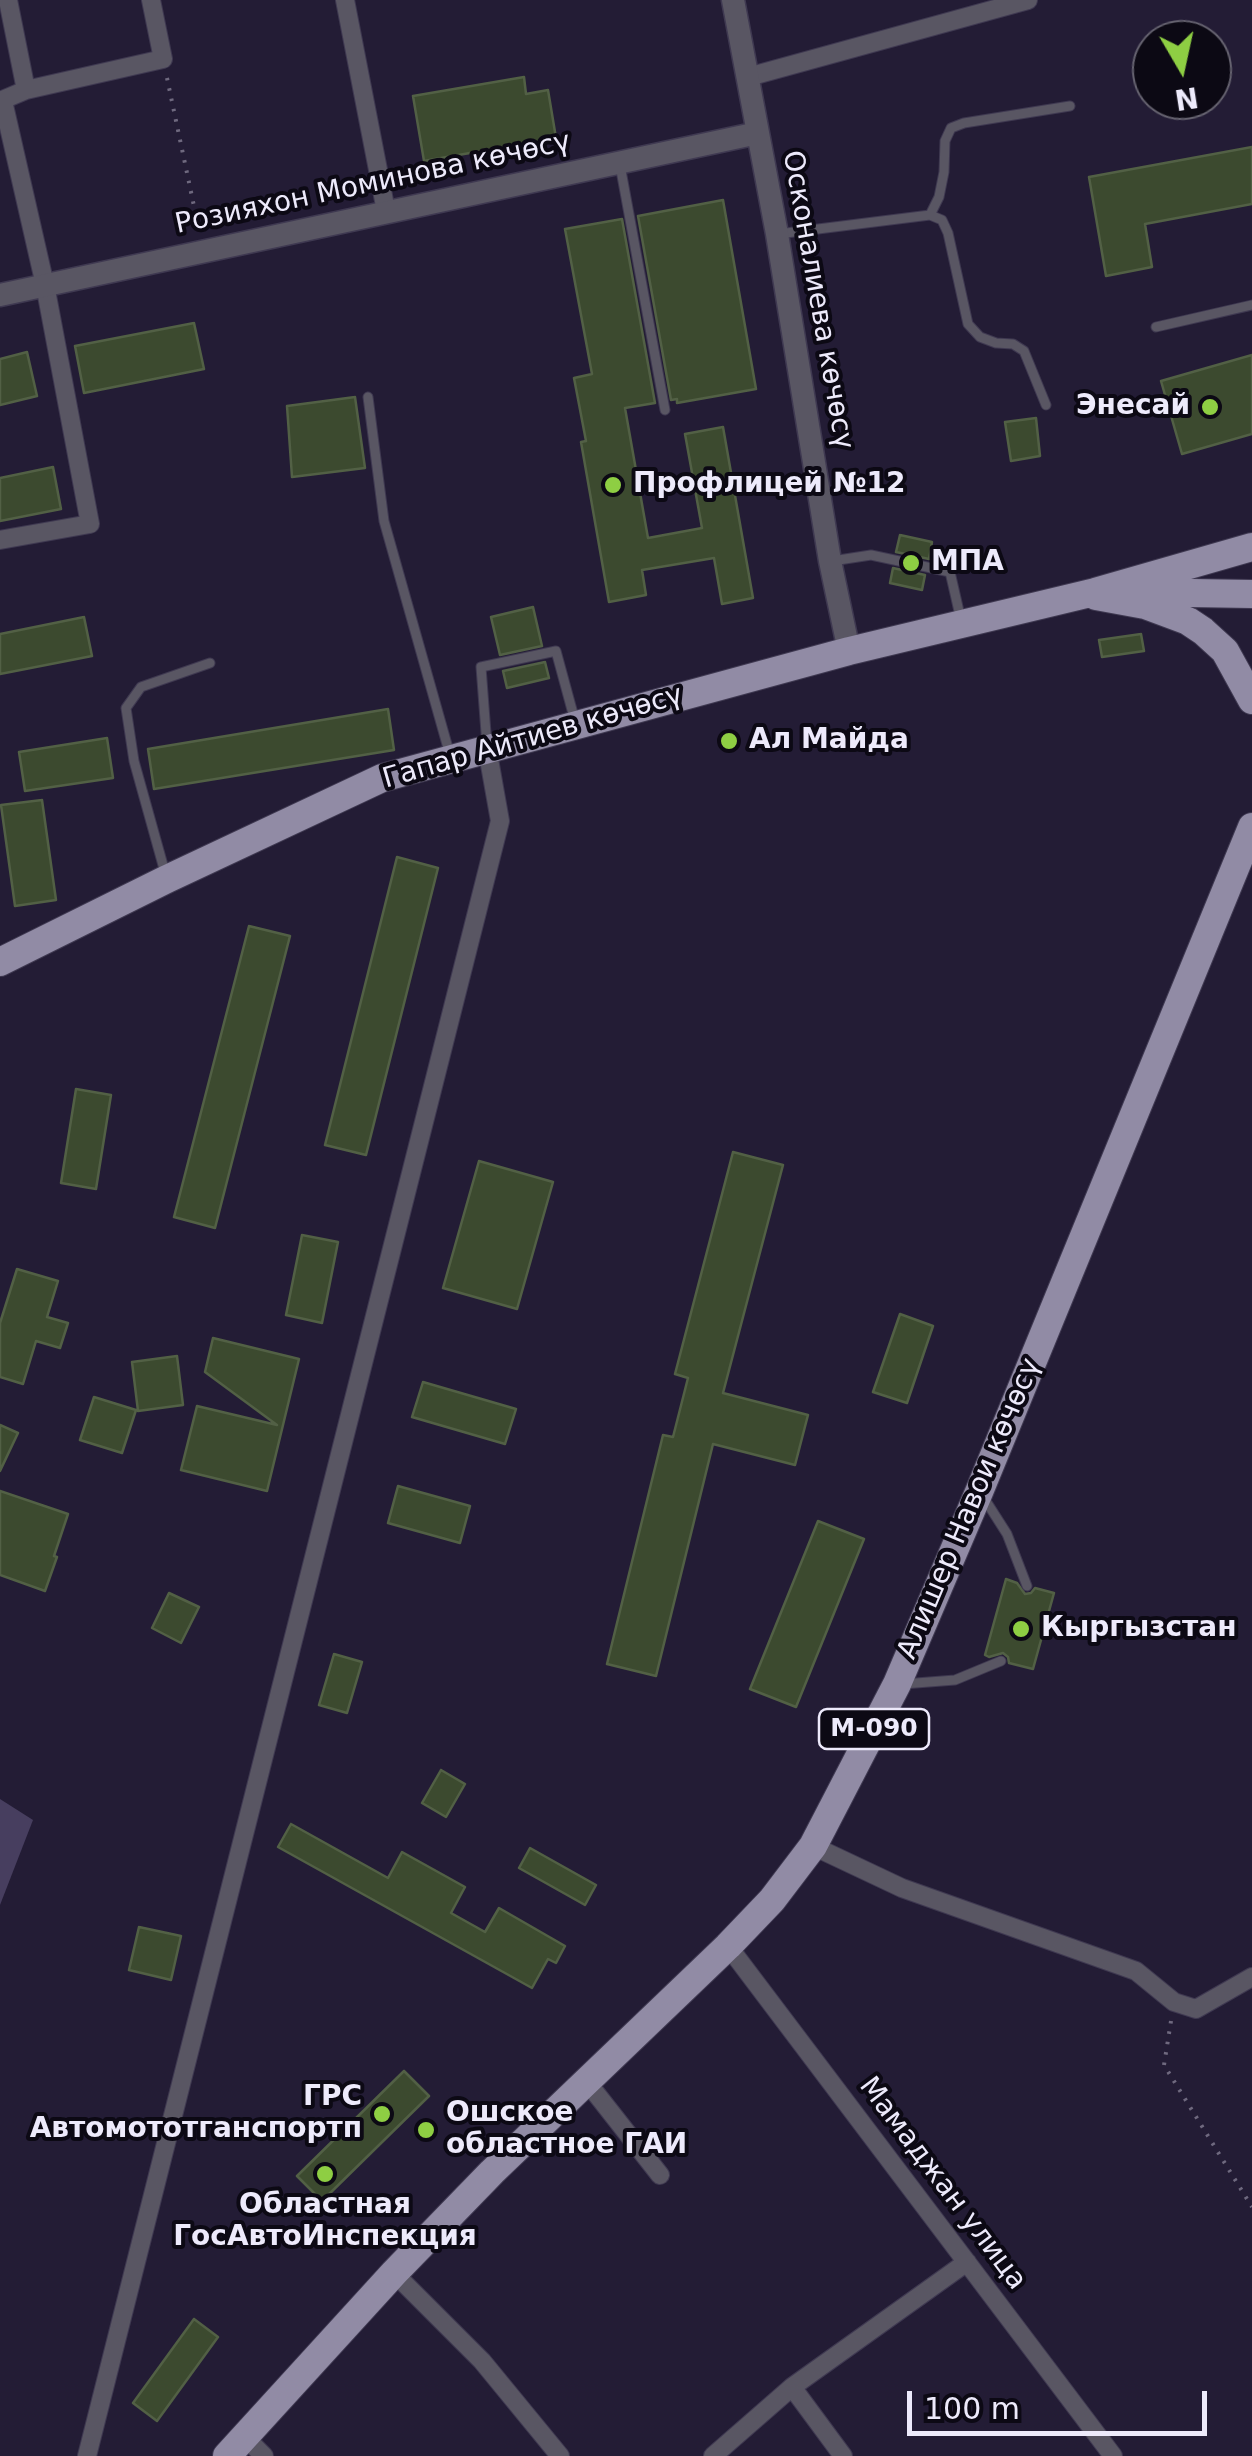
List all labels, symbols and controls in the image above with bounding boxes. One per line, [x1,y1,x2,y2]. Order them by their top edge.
north arrow [1132,20,1232,120]
text: N [1172,80,1201,116]
street label: Розияхон Моминова көчөсү [172,126,574,242]
street label: Осконалиева көчөсү [774,148,860,452]
place label: Энесай [1076,390,1190,424]
marker: Энесай [1199,396,1221,418]
place label: Профлицей №12 [633,468,905,502]
marker: Профлицей №12 [602,474,624,496]
place label: МПА [931,546,1004,580]
marker: МПА [900,552,922,574]
street label: Гапар Айтиев көчөсү [379,679,687,797]
place label: Ал Майда [749,724,909,758]
marker: Ал Майда [718,730,740,752]
street label: Алишер Навои көчөсү [891,1354,1049,1664]
place label: Кыргызстан [1041,1612,1237,1646]
marker: Кыргызстан [1010,1618,1032,1640]
road number: М-090 [819,1709,929,1749]
street label: Мамаджан улица [851,2071,1033,2297]
place label: ГРС Автомототганспортп [30,2081,362,2147]
place label: Ошское областное ГАИ [446,2097,687,2163]
marker: ГРС Автомототганспортп [371,2103,393,2125]
marker: Ошское областное ГАИ [415,2119,437,2141]
marker: Областная ГосАвтоИнспекция [314,2163,336,2185]
place label: Областная ГосАвтоИнспекция [173,2189,477,2255]
scale bar [912,2371,1212,2433]
text: 100 m [924,2391,1020,2426]

